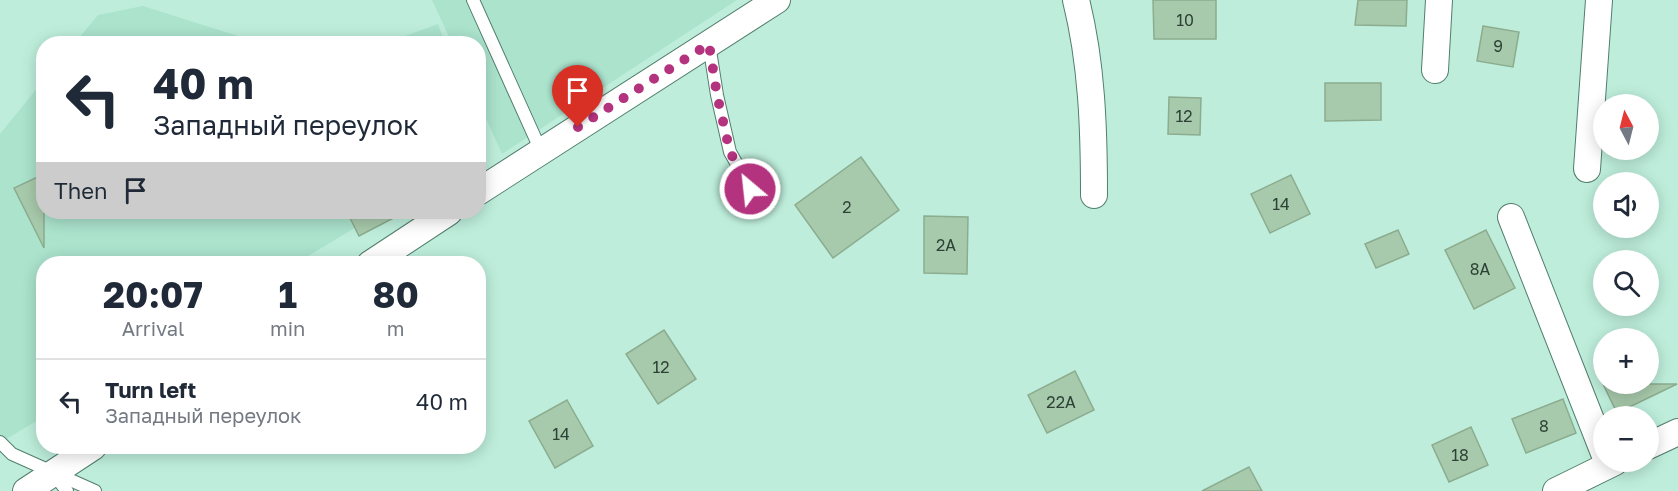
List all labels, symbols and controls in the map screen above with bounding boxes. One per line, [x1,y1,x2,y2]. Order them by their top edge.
house number: 10 [1176,10,1194,30]
house number: 9 [1493,36,1503,56]
text: 40 m [153,58,254,108]
icon: left [54,60,132,138]
pin [552,65,603,127]
icon: arrive [561,74,594,107]
north arrow [1593,94,1659,160]
map controls [1593,94,1659,472]
house number: 12 [1175,106,1193,126]
text: Западный переулок [153,109,418,141]
position arrow [718,157,782,221]
button: sound [1593,172,1659,238]
icon: arrive [119,174,152,207]
text: Then [54,177,107,204]
house number: 14 [1272,194,1290,214]
house number: 2 [842,197,852,217]
house number: 2А [936,235,956,255]
button: search [1593,250,1659,316]
house number: 8А [1470,259,1491,279]
text: 20:07 [103,273,203,316]
text: 1 [278,273,297,316]
text: 80 [372,273,419,316]
text: Arrival [122,316,184,340]
text: min [270,316,305,340]
text: m [387,316,405,340]
button: + [1593,328,1659,394]
house number: 12 [652,357,670,377]
text: Turn left [105,376,196,403]
icon: left [54,385,87,418]
text: 40 m [416,388,468,415]
house number: 22А [1046,392,1076,412]
text: Западный переулок [105,403,302,427]
button: − [1593,406,1659,472]
house number: 8 [1539,416,1549,436]
house number: 14 [552,424,570,444]
house number: 18 [1451,445,1469,465]

